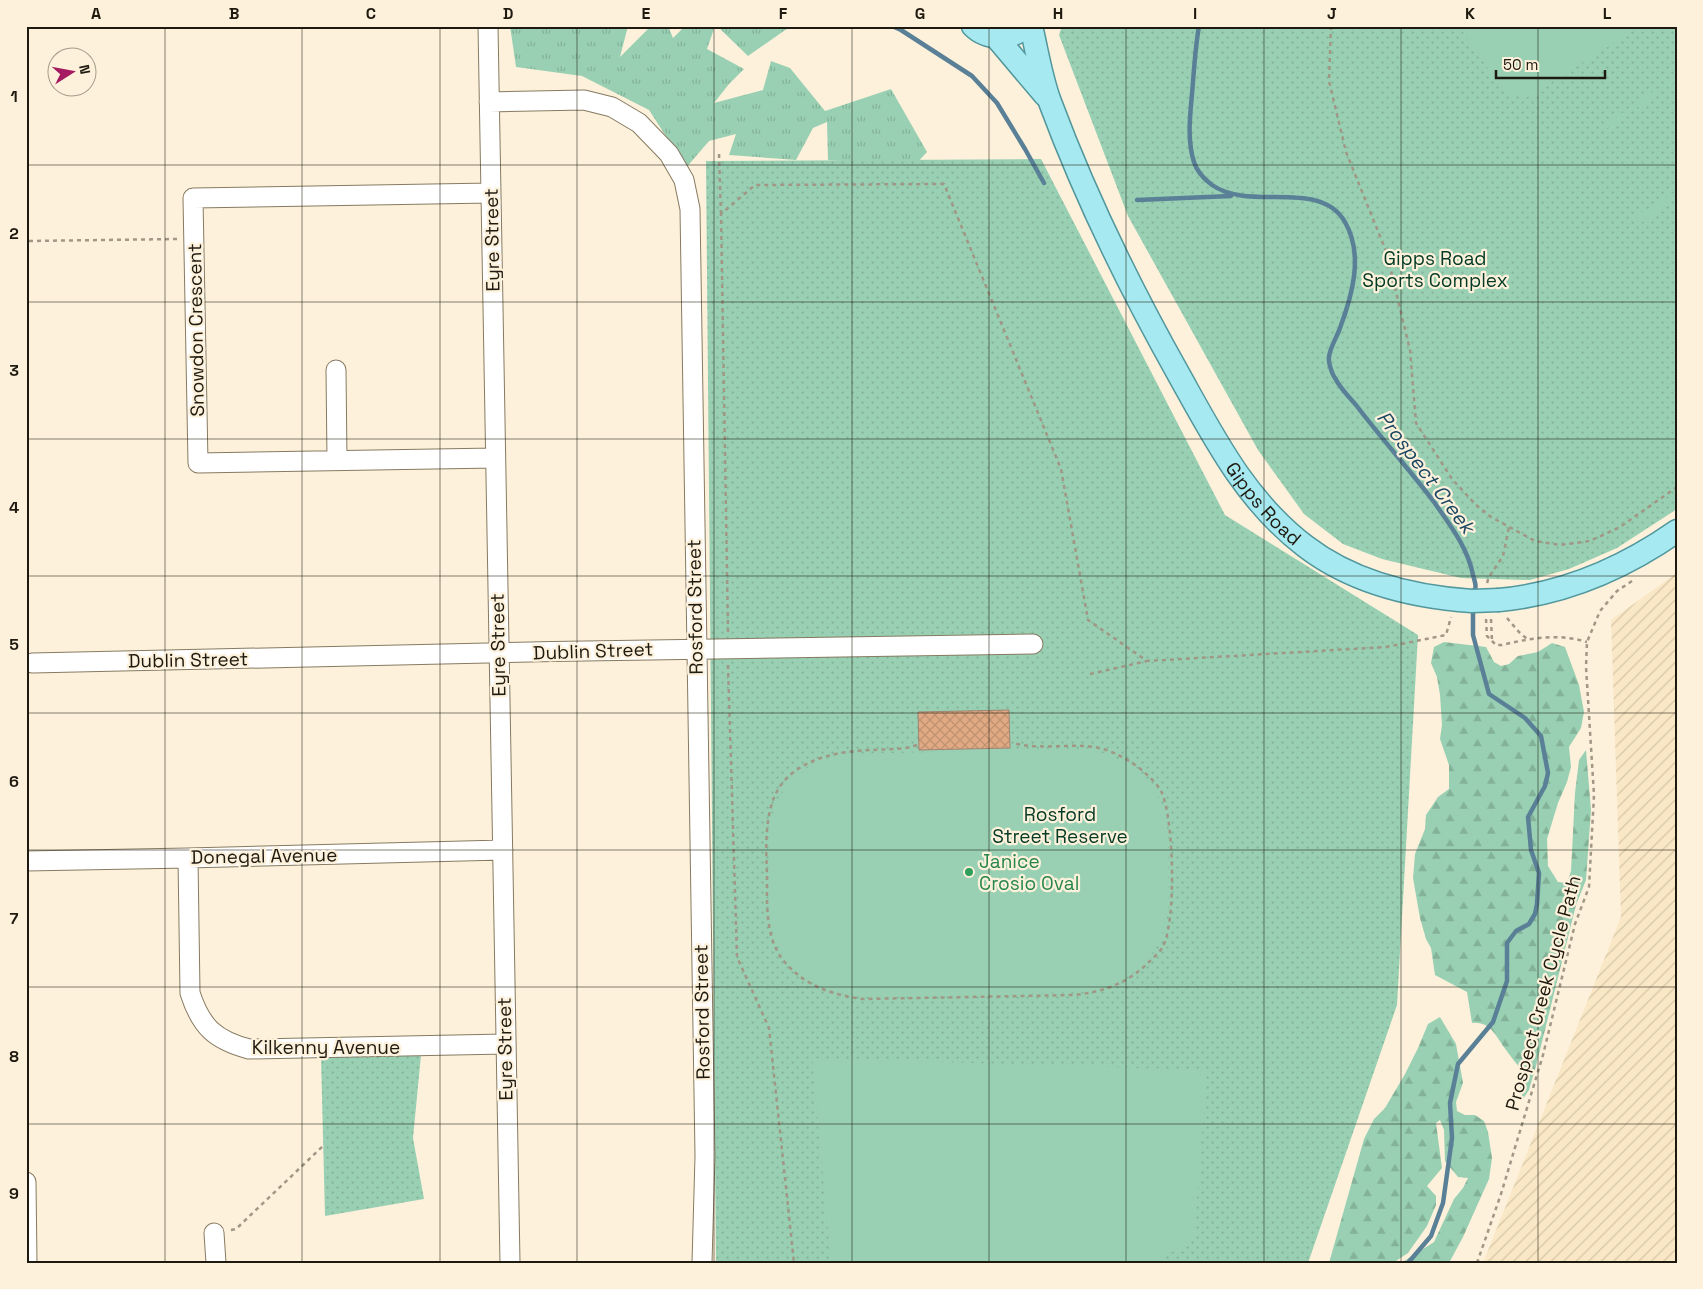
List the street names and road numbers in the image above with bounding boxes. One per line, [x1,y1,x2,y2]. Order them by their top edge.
street label: Eyre Street [479,188,505,292]
street label: Snowdon Crescent [182,243,210,417]
street label: Gipps Road [1220,457,1307,551]
street label: Rosford Street [681,539,709,675]
street label: Eyre Street [485,593,511,697]
street label: Dublin Street [532,636,654,666]
street label: Dublin Street [128,646,248,674]
street label: Donegal Avenue [190,842,338,870]
street label: Prospect Creek Cycle Path [1500,873,1586,1113]
street label: Rosford Street [688,944,716,1080]
street label: Eyre Street [492,997,518,1101]
street label: Kilkenny Avenue [252,1035,400,1060]

